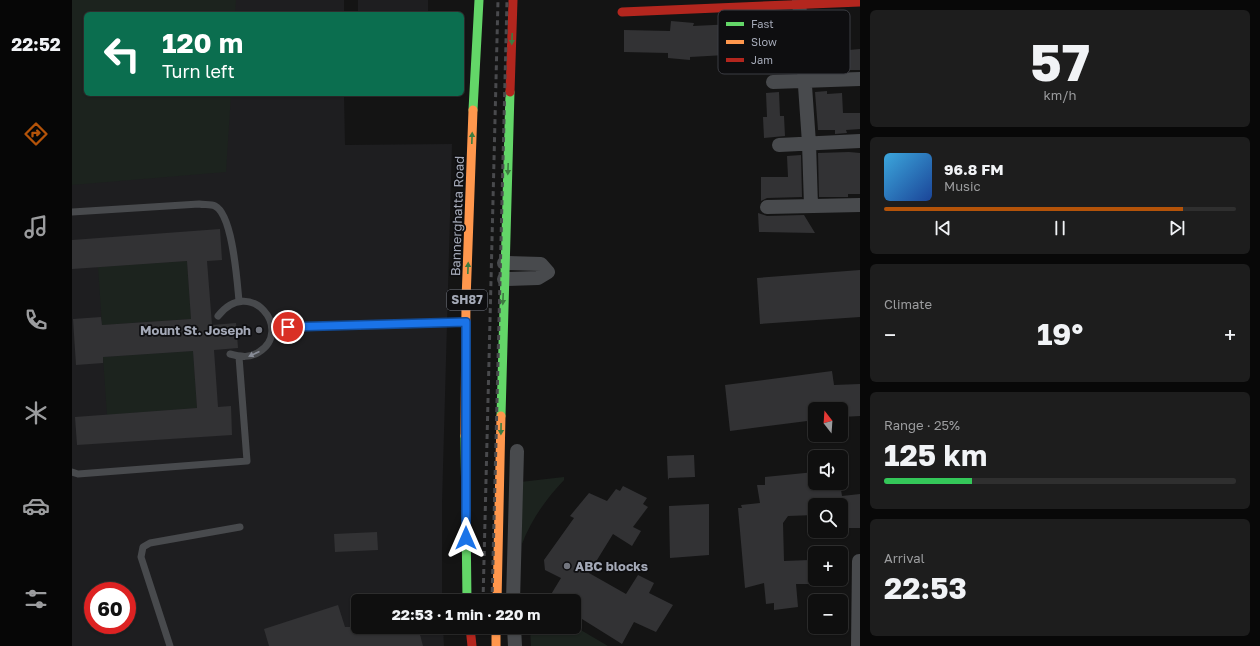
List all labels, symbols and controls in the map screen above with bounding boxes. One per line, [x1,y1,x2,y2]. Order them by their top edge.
legend [718,10,850,74]
text: Fast [751,17,774,30]
text: 120 m [162,26,243,59]
icon: left [96,28,148,80]
text: 57 [1030,30,1090,92]
text: 22:52 [11,33,61,55]
one-way arrow [509,33,515,46]
text: Slow [751,35,777,48]
text: Jam [751,53,773,66]
text: Turn left [162,60,235,82]
text: km/h [1043,87,1077,103]
icon: directions [22,120,50,148]
one-way arrow [469,131,475,144]
street label: Bannerghatta Road [447,156,467,276]
text: 96.8 FM [944,160,1003,178]
one-way arrow [504,163,511,175]
text: Music [944,178,981,194]
icon: music [22,213,50,241]
icon: previous [932,217,954,239]
icon: pause [1049,217,1071,239]
icon: next [1166,217,1188,239]
one-way arrow [465,261,471,274]
road number: SH87 [447,290,487,310]
one-way arrow [500,293,507,305]
text: Climate [884,296,932,312]
icon: phone [22,306,50,334]
pin [271,310,305,344]
icon: arrive [277,316,299,338]
text: 19° [1037,316,1083,352]
text: − [884,321,896,348]
text: + [1224,321,1236,348]
place label: Mount St. Joseph [140,322,251,338]
marker: Mount St. Joseph [254,325,264,335]
one-way arrow [248,351,260,357]
icon: climate [22,399,50,427]
north arrow [808,402,848,442]
map controls [808,402,848,634]
text: Range · 25% [884,417,960,433]
one-way arrow [498,423,504,436]
text: 125 km [884,437,987,473]
button: sound [808,450,848,490]
icon: car [22,492,50,520]
button: search [808,498,848,538]
position arrow [445,517,487,559]
button: + [808,546,848,586]
text: Arrival [884,550,925,566]
place label: ABC blocks [575,558,648,574]
marker: ABC blocks [562,561,572,571]
text: 22:53 [884,570,967,606]
speed limit sign: 60 [84,582,136,634]
icon: filters [22,585,50,613]
button: − [808,594,848,634]
text: 22:53 · 1 min · 220 m [392,605,540,623]

